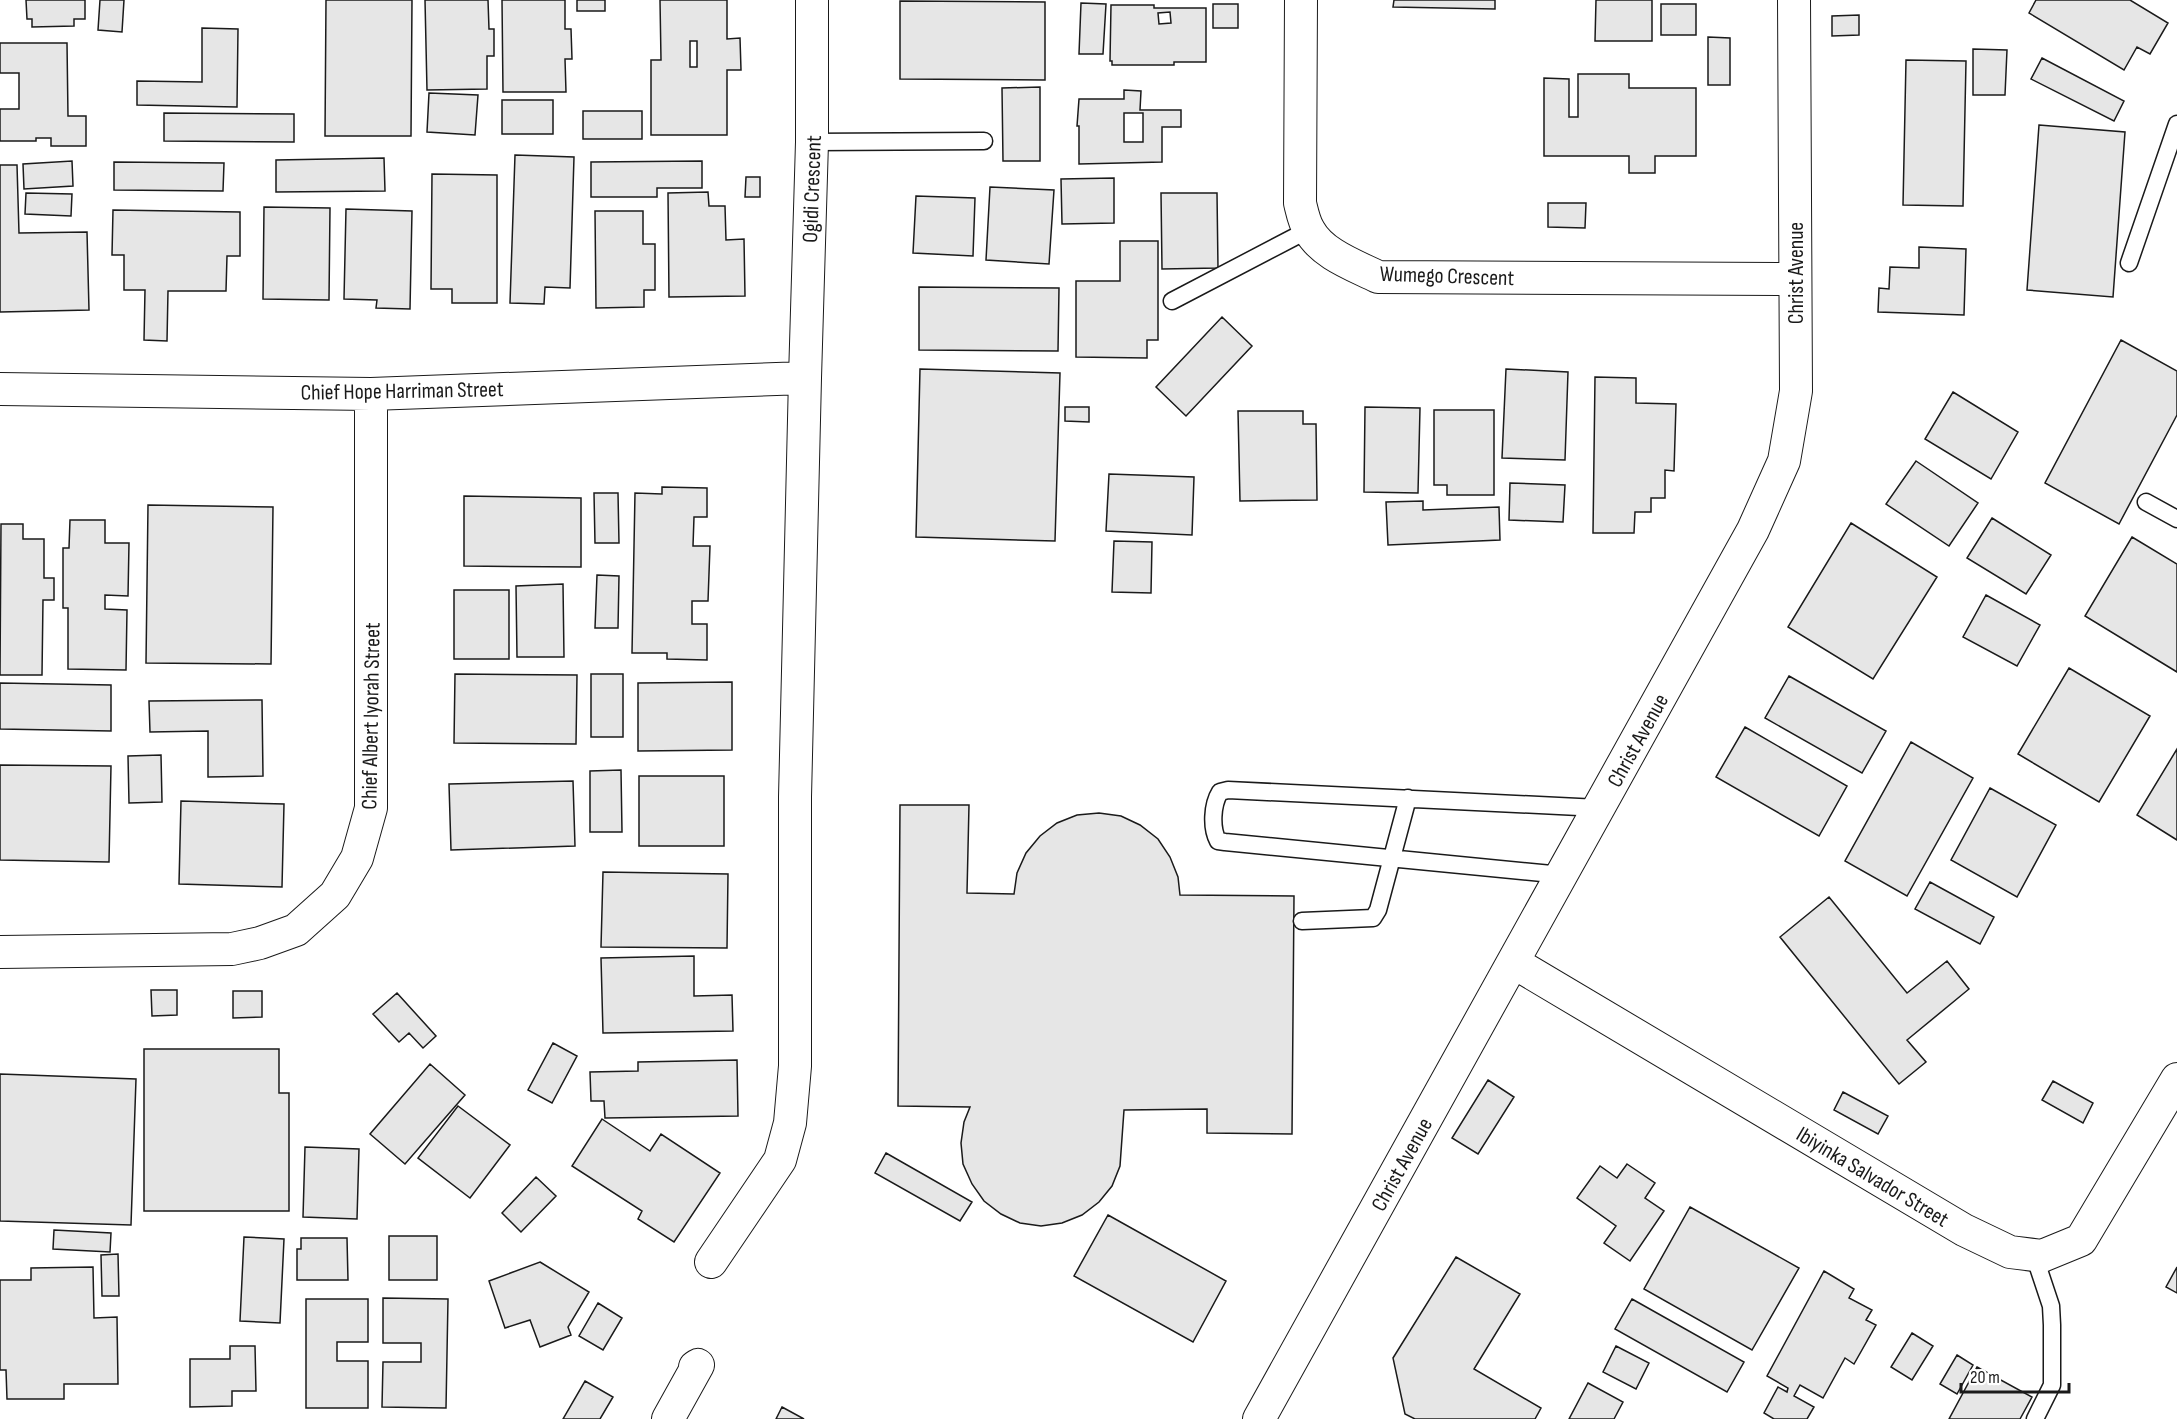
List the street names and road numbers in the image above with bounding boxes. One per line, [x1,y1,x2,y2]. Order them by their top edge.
street label: Ogidi Crescent [797,135,828,243]
street label: Christ Avenue [1783,222,1810,324]
street label: Wumego Crescent [1379,261,1515,292]
street label: Chief Hope Harriman Street [300,376,504,407]
street label: Chief Albert Iyorah Street [356,622,387,810]
street label: Christ Avenue [1602,689,1675,792]
street label: Christ Avenue [1366,1113,1439,1216]
street label: Ibiyinka Salvador Street [1791,1121,1954,1234]

